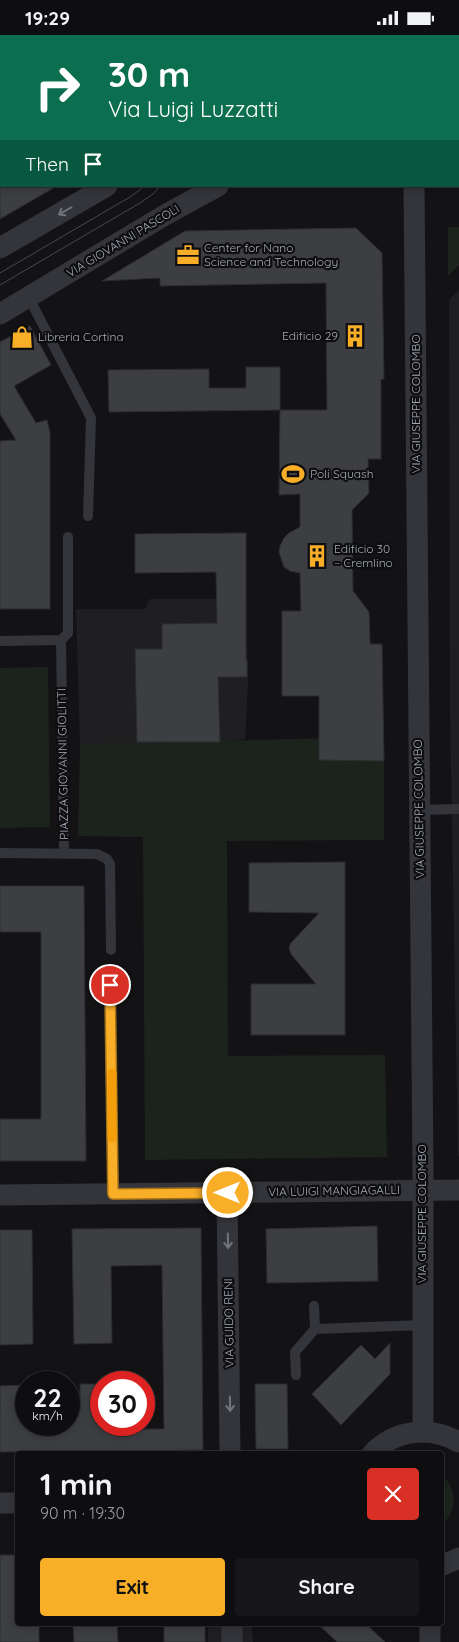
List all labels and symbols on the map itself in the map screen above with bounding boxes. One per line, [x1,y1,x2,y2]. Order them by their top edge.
street label: VIA GIOVANNI PASCOLI [64,201,182,280]
one-way arrow [58,206,72,216]
place label: Center for Nano Science and Technology [204,240,338,269]
office icon: Center for Nano Science and Technology [175,242,201,268]
building icon: Edificio 29 [342,323,368,349]
shop icon: Libreria Cortina [9,324,35,350]
place label: Edificio 29 [282,328,338,343]
place label: Libreria Cortina [38,329,124,344]
street label: VIA GIUSEPPE COLOMBO [408,334,423,474]
sports icon: Poli Squash [280,461,306,487]
place label: Poli Squash [310,466,373,481]
place label: Edificio 30 – Cremlino [334,541,393,570]
building icon: Edificio 30 – Cremlino [304,543,330,569]
street label: PIAZZA GIOVANNI GIOLITTI [54,688,71,840]
street label: VIA GIUSEPPE COLOMBO [410,739,427,879]
pin [89,964,131,1006]
street label: VIA GIUSEPPE COLOMBO [414,1144,429,1284]
position arrow [201,1166,253,1218]
street label: VIA LUIGI MANGIAGALLI [268,1182,400,1199]
one-way arrow [223,1233,233,1249]
street label: VIA GUIDO RENI [220,1278,237,1368]
speed limit sign: 30 [90,1371,155,1436]
one-way arrow [225,1396,235,1412]

